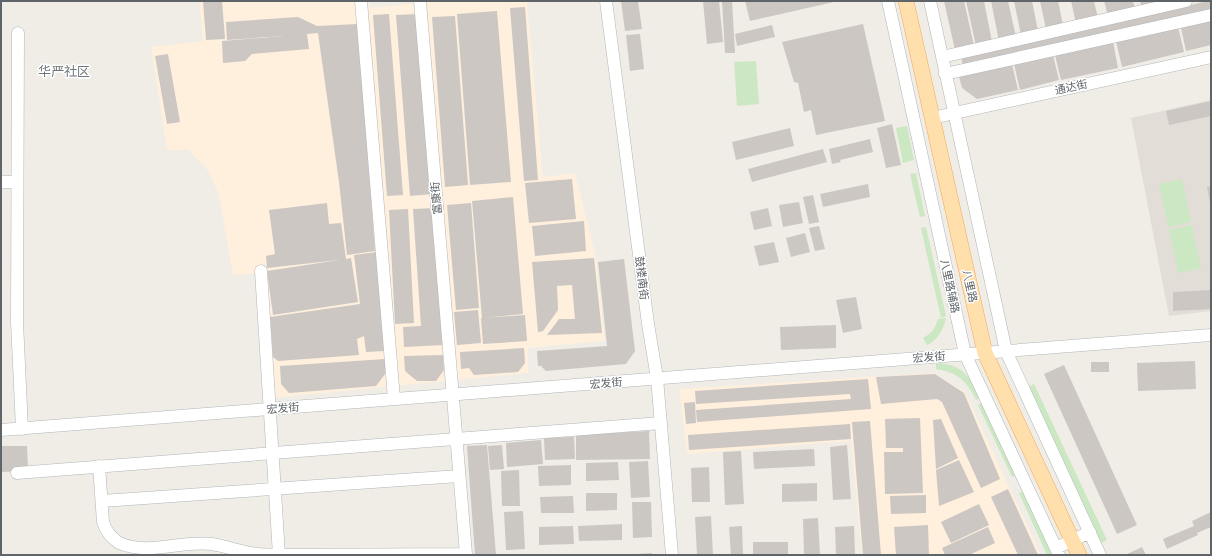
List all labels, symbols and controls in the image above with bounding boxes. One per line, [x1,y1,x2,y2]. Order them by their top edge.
district label: 华严社区 [38,64,90,79]
street label: 通达街 [1054,78,1088,96]
street label: 富康街 [429,181,443,215]
street label: 鼓楼南街 [633,255,651,301]
street label: 八里路辅路 [938,258,962,314]
street label: 八里路 [960,269,980,303]
street label: 宏发街 [912,350,946,364]
street label: 宏发街 [589,376,623,390]
street label: 宏发街 [266,401,300,415]

